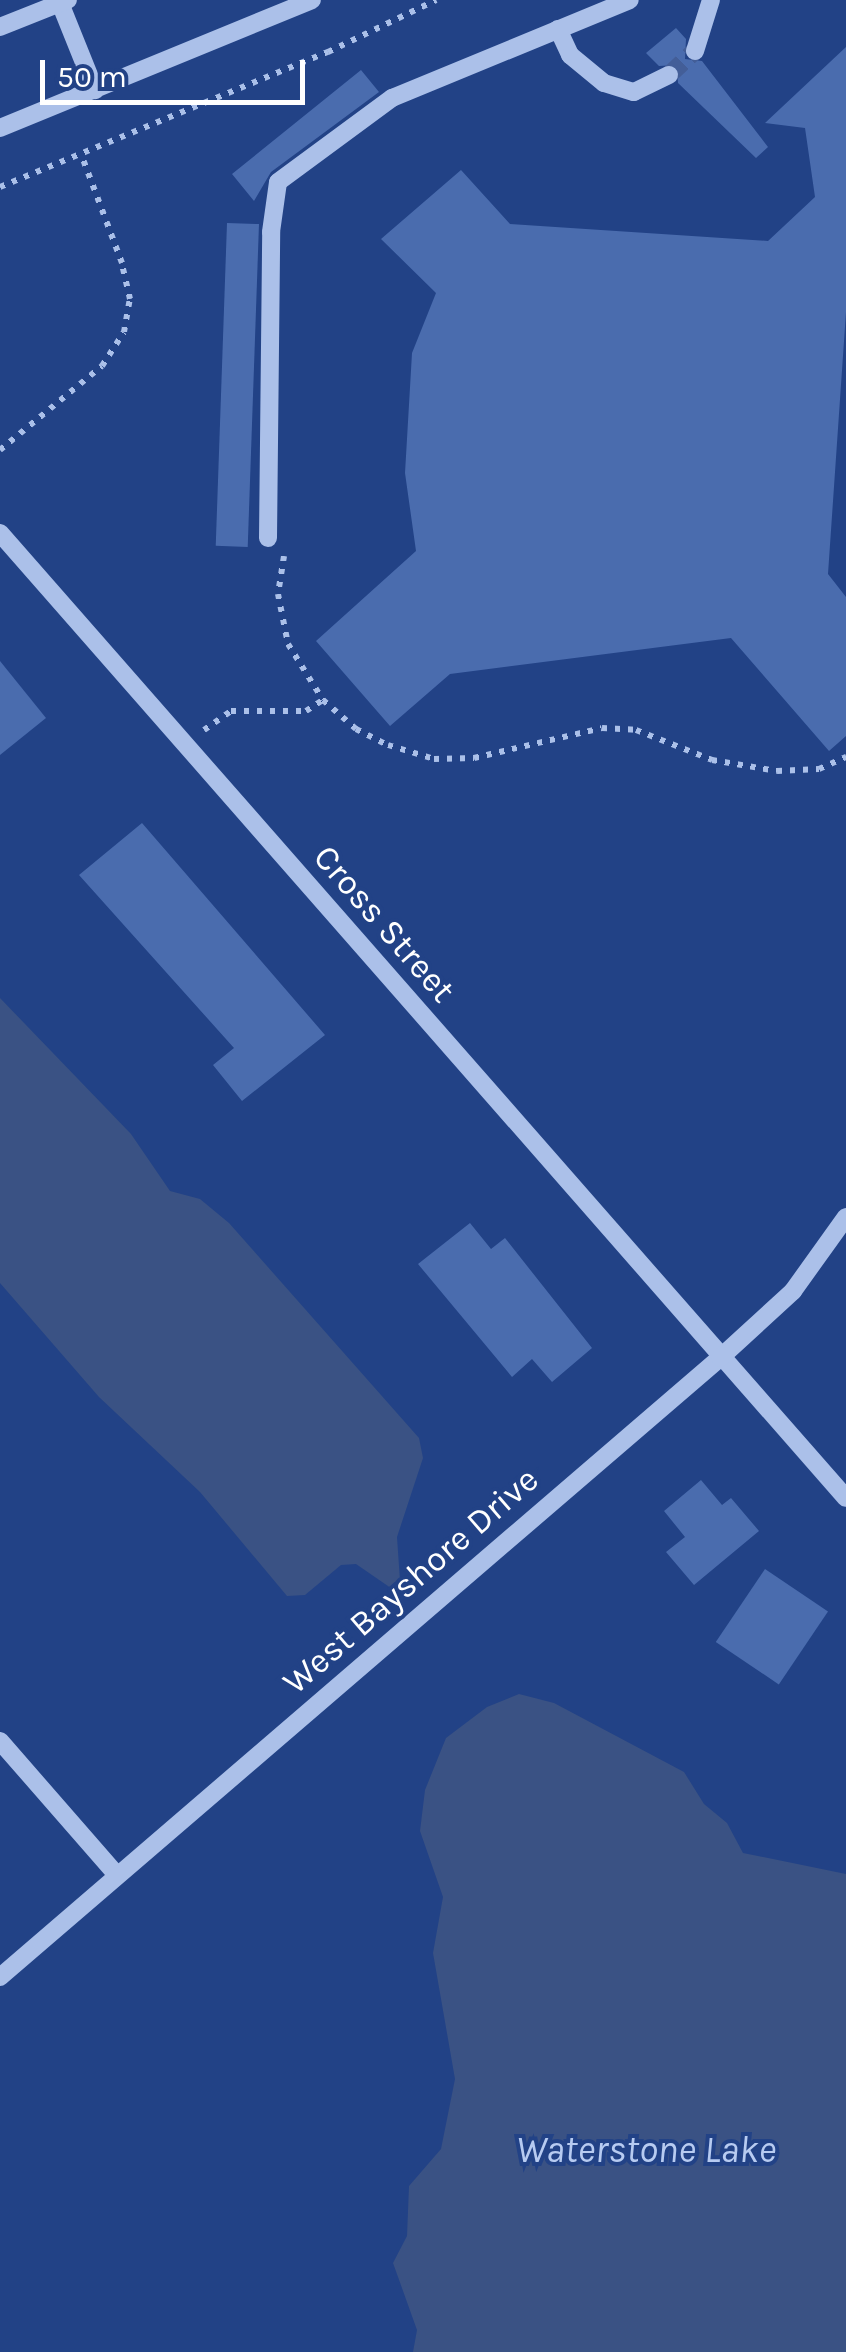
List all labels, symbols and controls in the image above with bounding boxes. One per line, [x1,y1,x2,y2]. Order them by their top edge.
scale bar [45,40,310,102]
text: 50 m [57,59,127,95]
street label: Cross Street [304,837,464,1011]
street label: West Bayshore Drive [275,1459,547,1703]
water label: Waterstone Lake [516,2127,776,2173]

